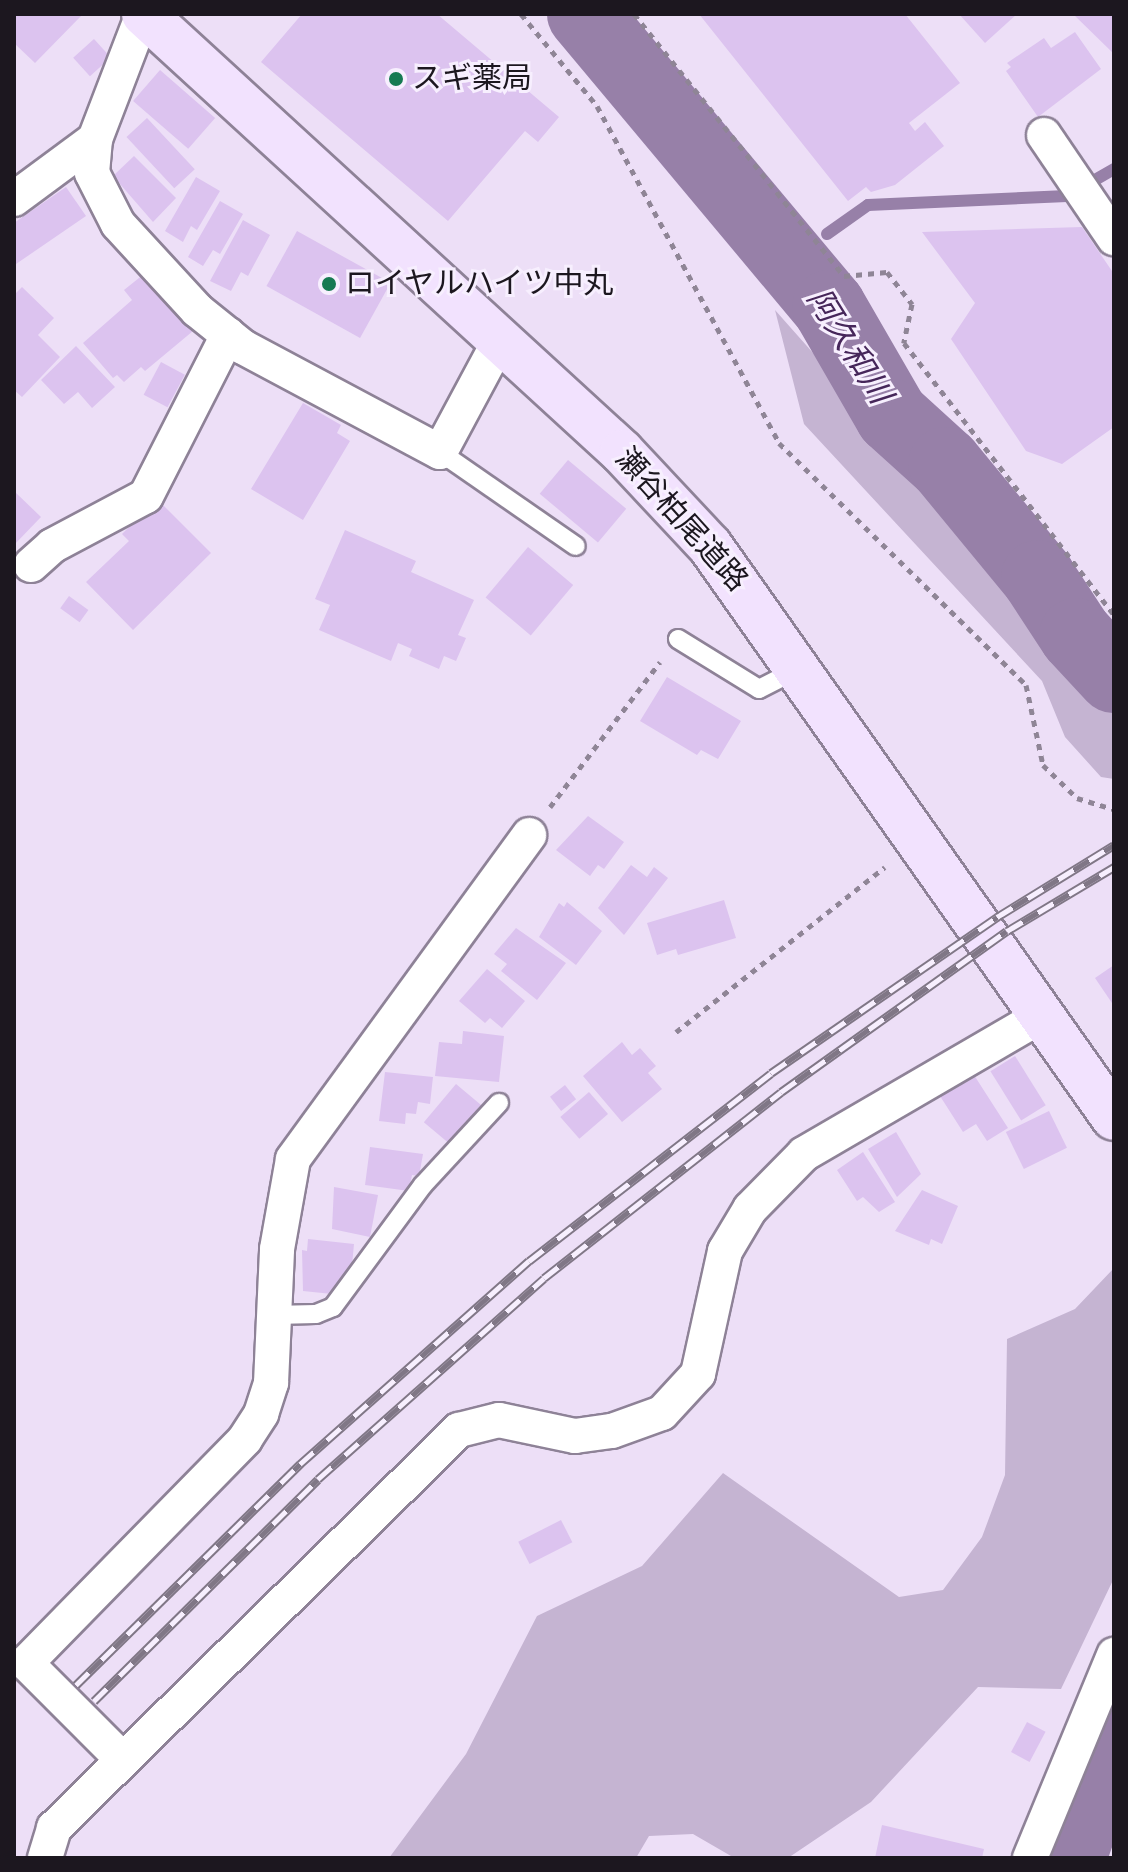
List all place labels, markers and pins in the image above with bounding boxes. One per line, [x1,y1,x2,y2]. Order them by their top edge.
place label: スギ薬局 [412,61,532,97]
marker: スギ薬局 [387,70,405,88]
place label: ロイヤルハイツ中丸 [345,266,615,302]
marker: ロイヤルハイツ中丸 [320,275,338,293]

